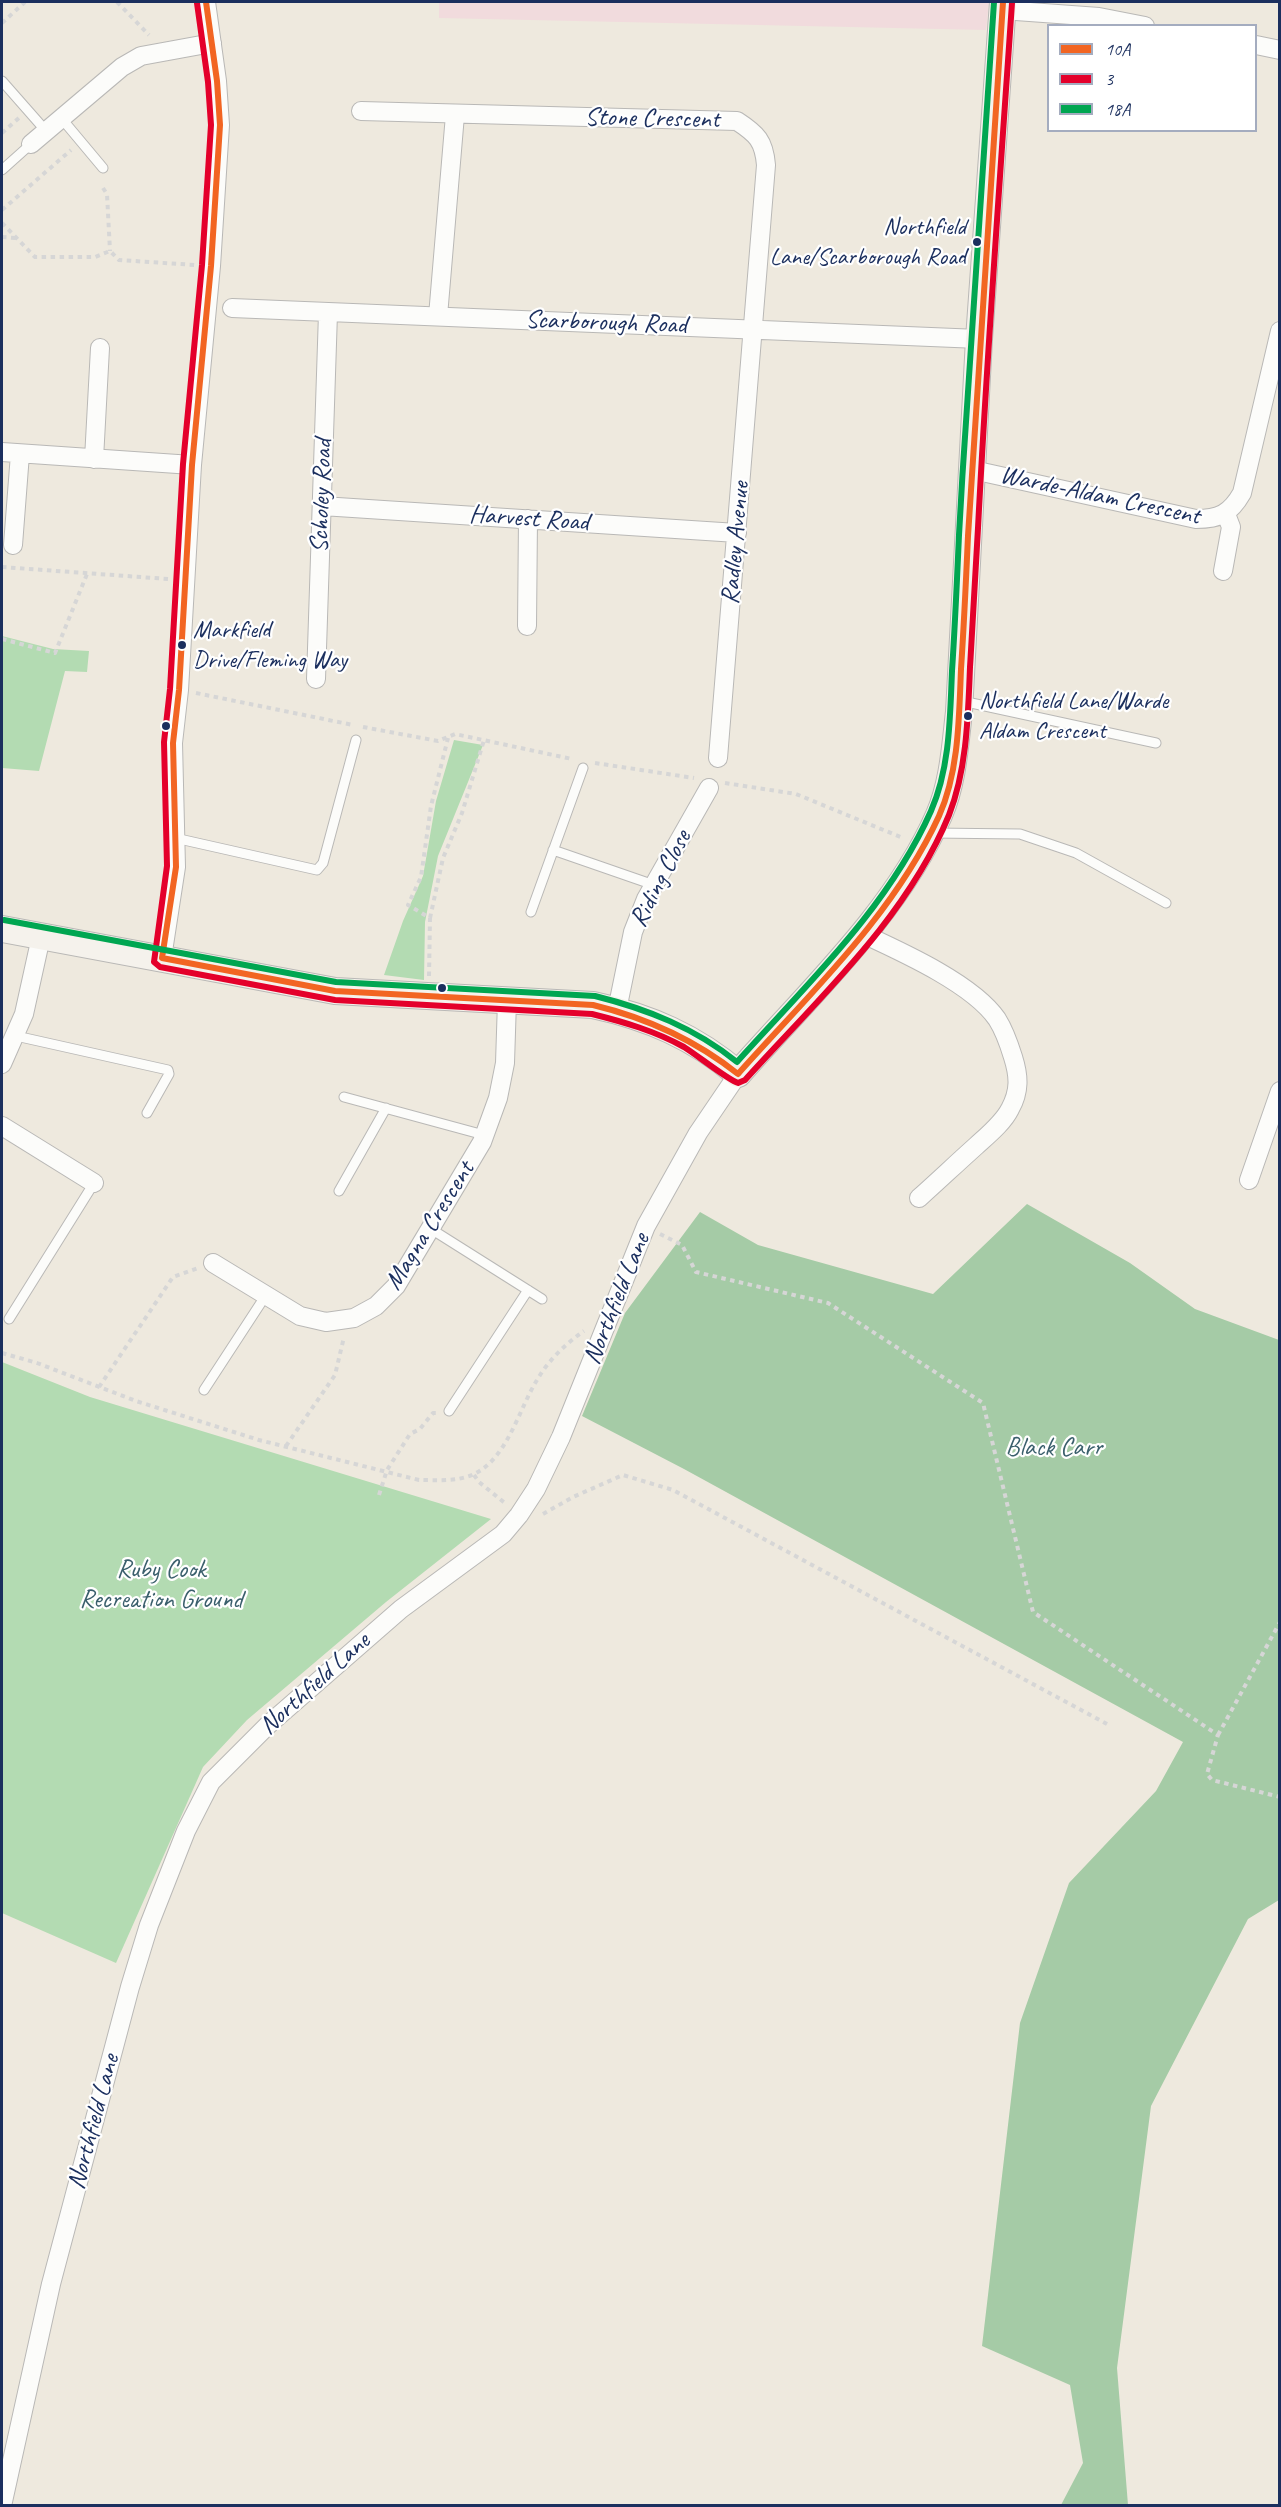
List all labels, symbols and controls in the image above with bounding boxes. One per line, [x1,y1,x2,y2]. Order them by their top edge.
legend [1047,24,1257,132]
text: 10A [1105,38,1130,60]
text: 3 [1105,68,1113,90]
text: 18A [1105,98,1130,120]
street label: Stone Crescent [584,102,720,136]
place label: Northfield Lane/Scarborough Road [770,214,966,270]
marker: Northfield Lane/Scarborough Road [971,236,983,248]
street label: Scarborough Road [525,305,687,341]
street label: Scholey Road [304,439,340,553]
street label: Warde-Aldam Crescent [997,460,1203,532]
street label: Radley Avenue [715,480,757,606]
street label: Harvest Road [468,499,590,539]
place label: Markfield Drive/Fleming Way [193,617,347,673]
marker: Markfield Drive/Fleming Way [176,639,188,651]
place label: Northfield Lane/Warde Aldam Crescent [979,688,1168,744]
marker: Northfield Lane/Warde Aldam Crescent [962,710,974,722]
unlabelled marker [160,720,172,732]
street label: Riding Close [623,825,699,933]
unlabelled marker [436,982,448,994]
street label: Magna Crescent [378,1156,482,1296]
street label: Northfield Lane [577,1229,657,1369]
park label: Black Carr [1006,1432,1102,1464]
park label: Ruby Cook Recreation Ground [79,1554,243,1616]
street label: Northfield Lane [253,1626,377,1742]
street label: Northfield Lane [61,2051,127,2193]

